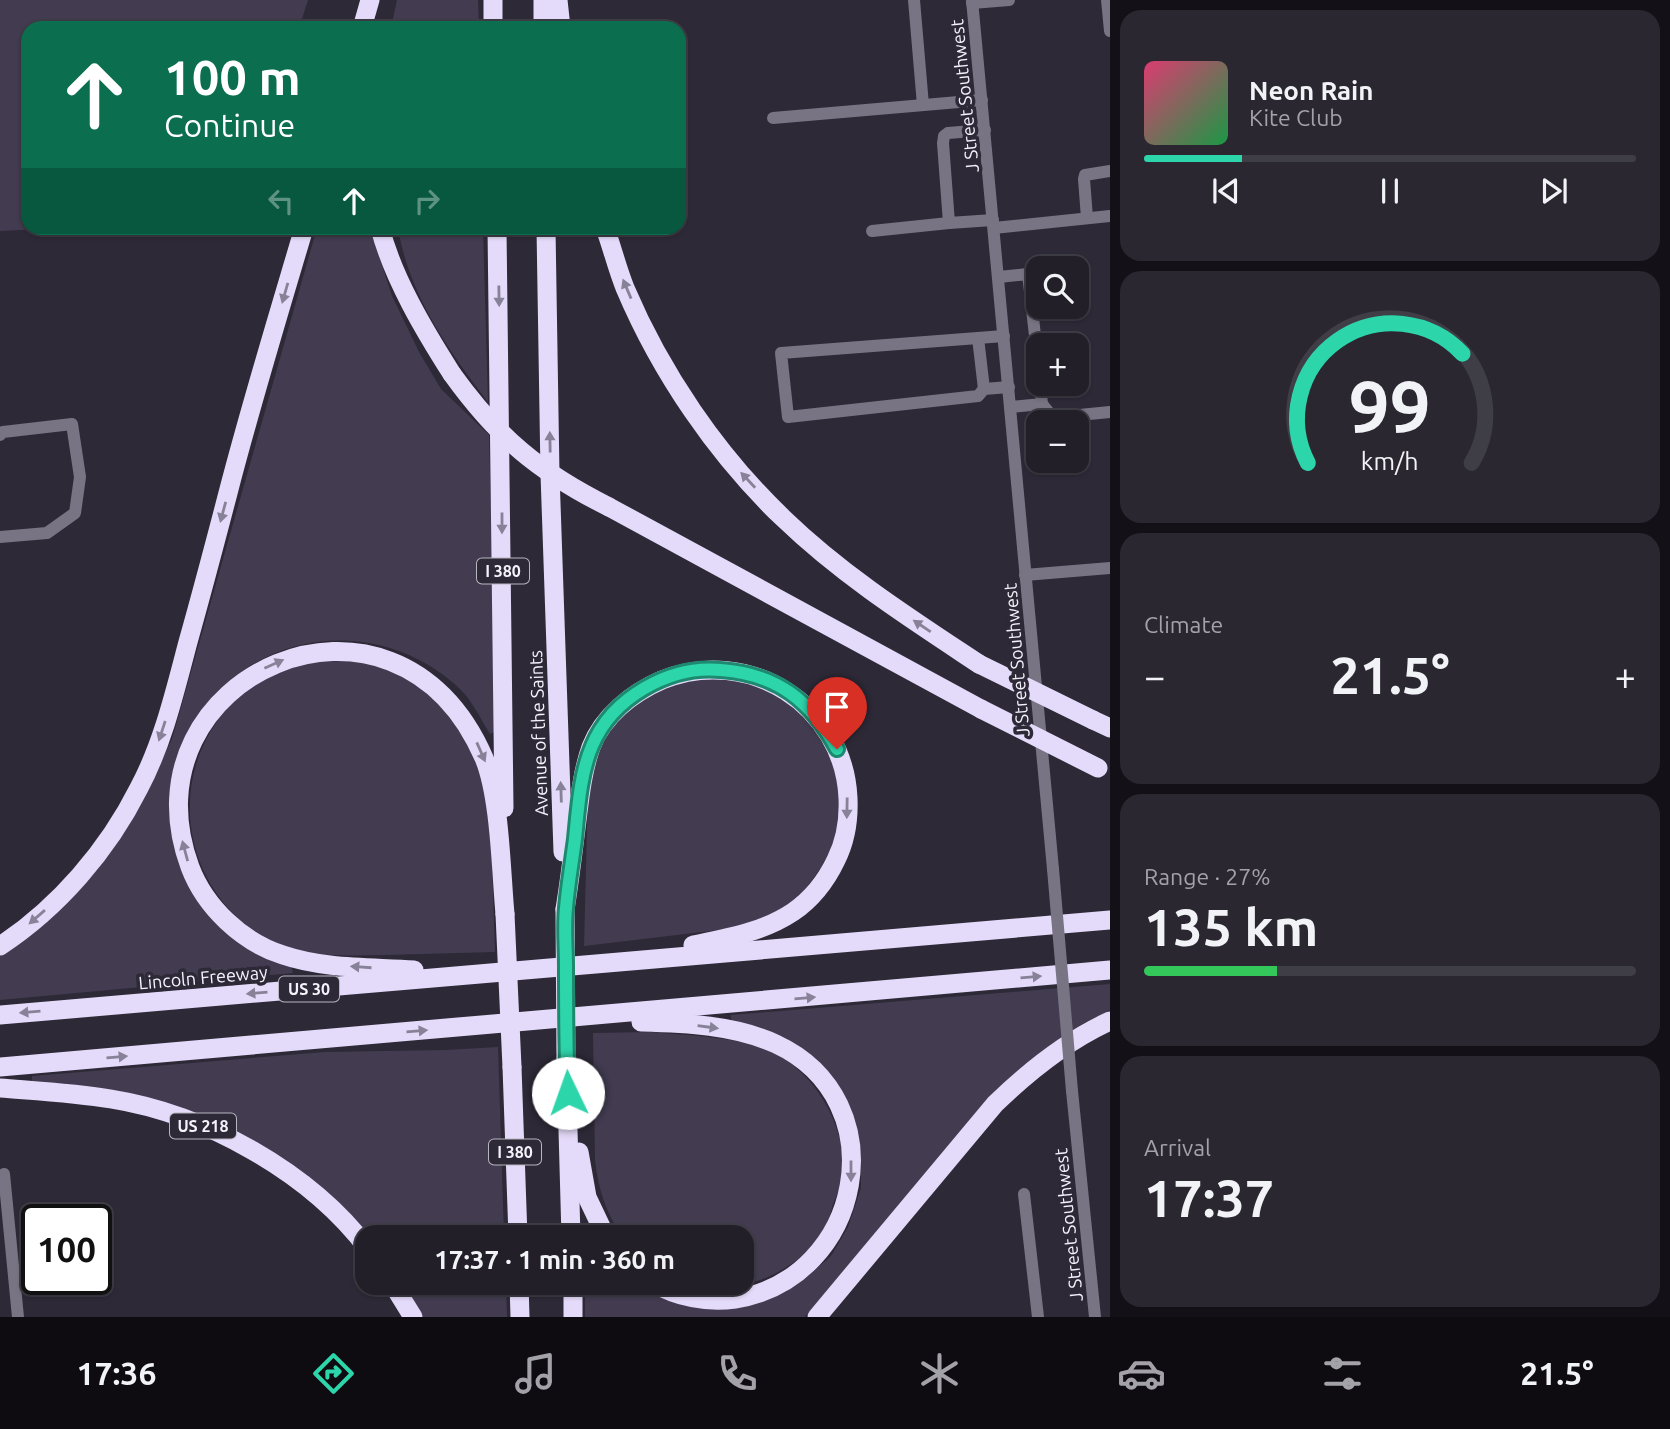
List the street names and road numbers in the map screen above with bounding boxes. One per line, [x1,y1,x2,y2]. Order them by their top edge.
street label: J Street Southwest [946,19,982,173]
road number: I 380 [477,558,529,584]
street label: J Street Southwest [999,583,1033,737]
street label: Avenue of the Saints [525,650,551,816]
street label: Lincoln Freeway [138,961,269,993]
road number: US 30 [279,976,339,1001]
road number: US 218 [170,1114,236,1138]
road number: I 380 [489,1140,541,1164]
street label: J Street Southwest [1050,1148,1086,1302]

